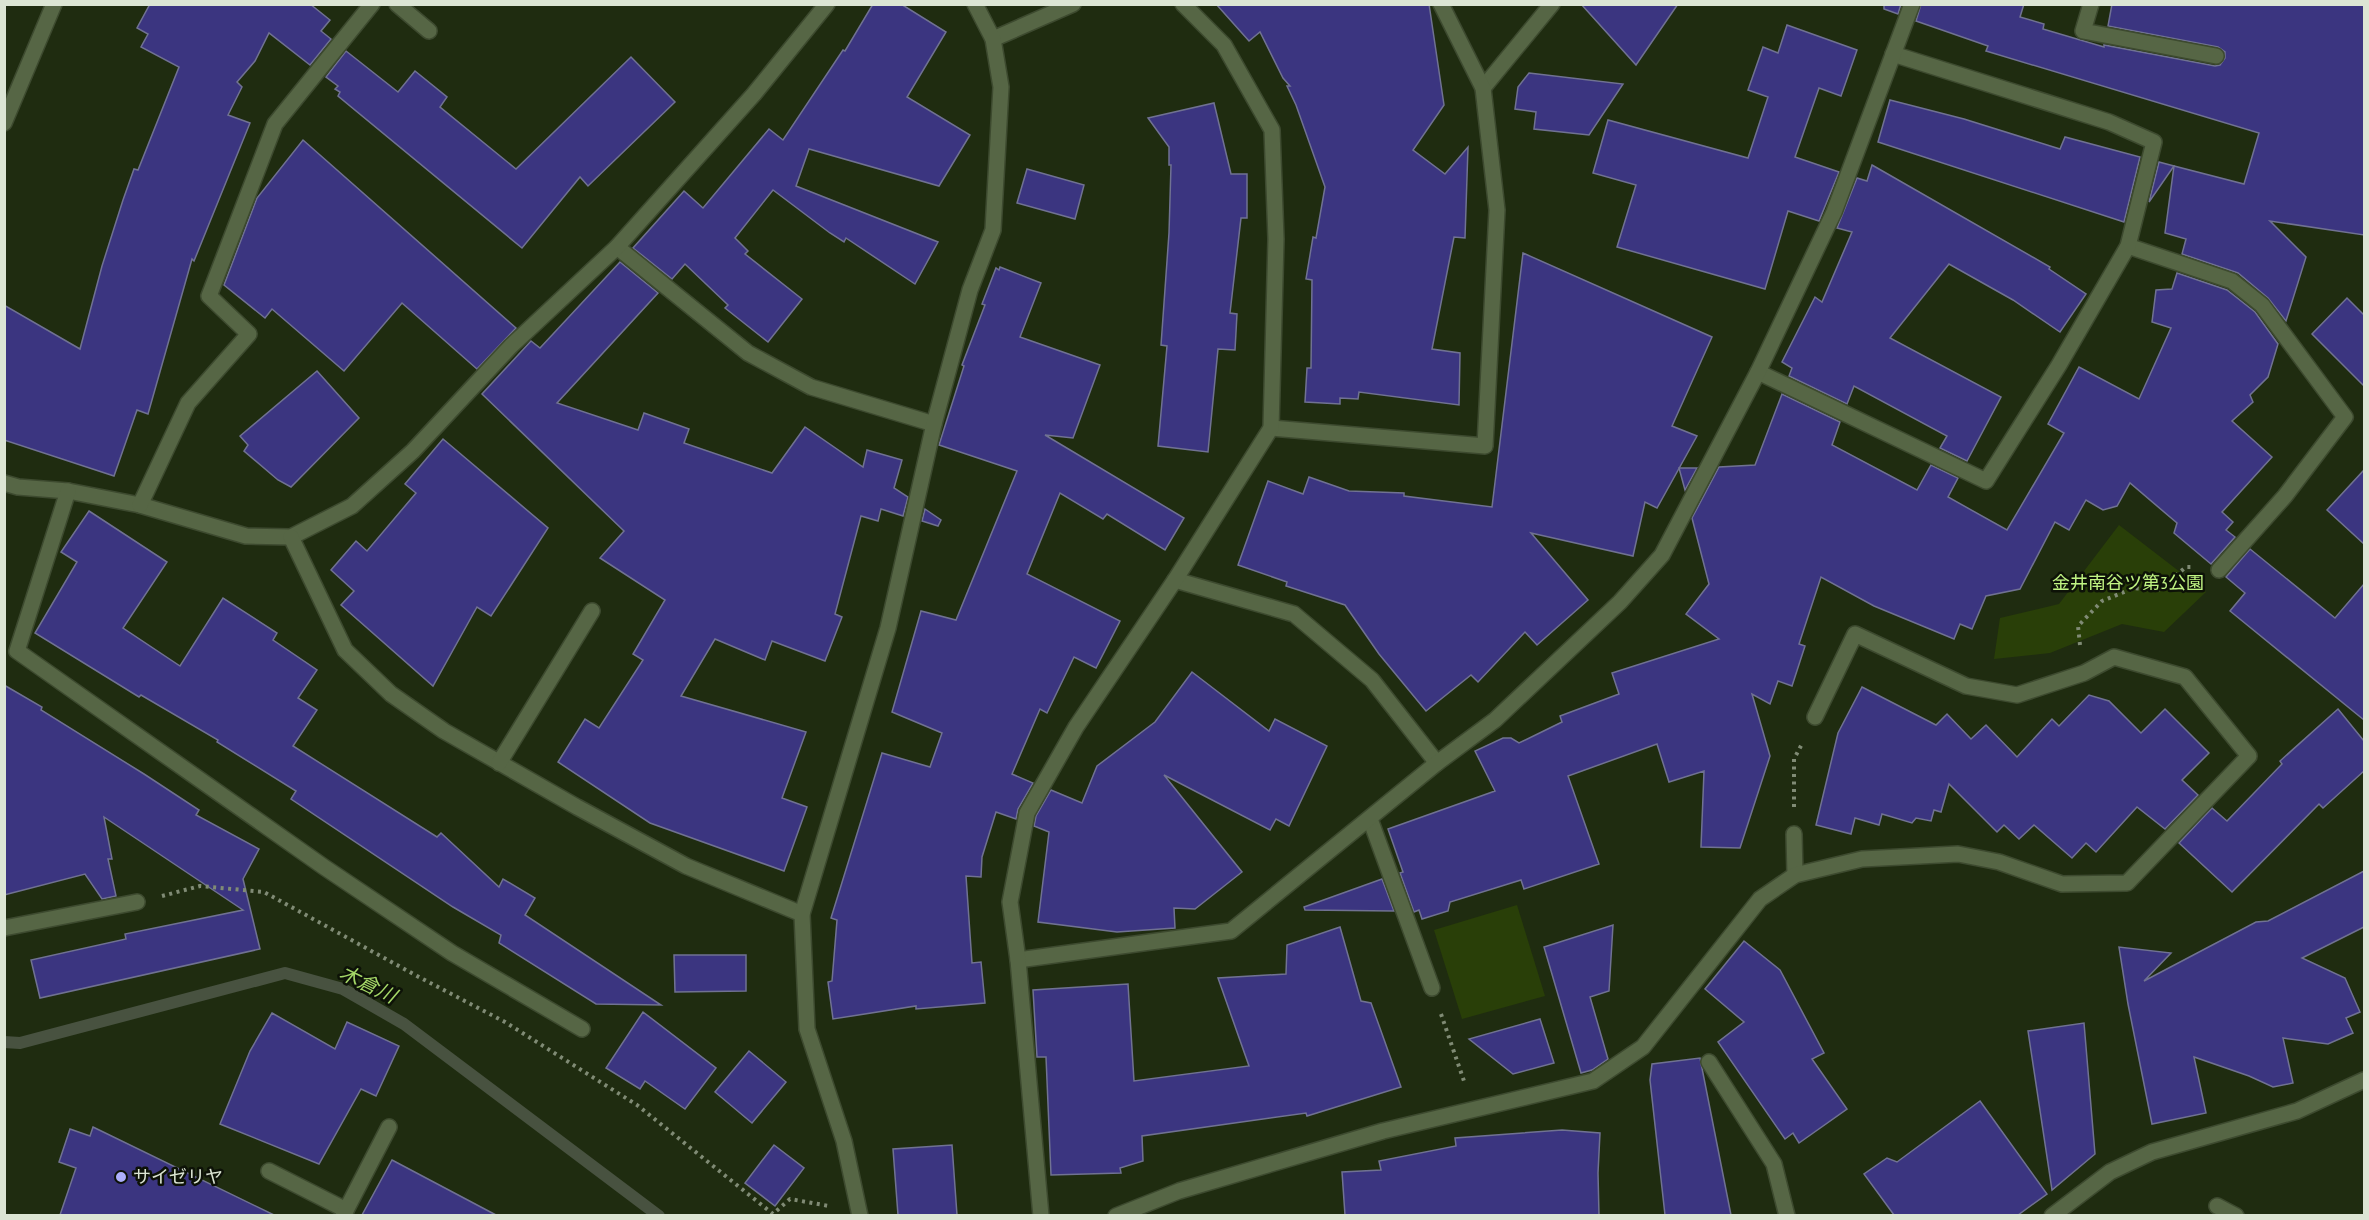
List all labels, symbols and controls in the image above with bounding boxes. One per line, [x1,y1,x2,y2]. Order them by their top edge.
park label: 金井南谷ツ第3公園 [2052,571,2204,594]
water label: 木倉川 [335,959,402,1010]
place label: サイゼリヤ [133,1165,223,1188]
marker: サイゼリヤ [114,1170,128,1184]

